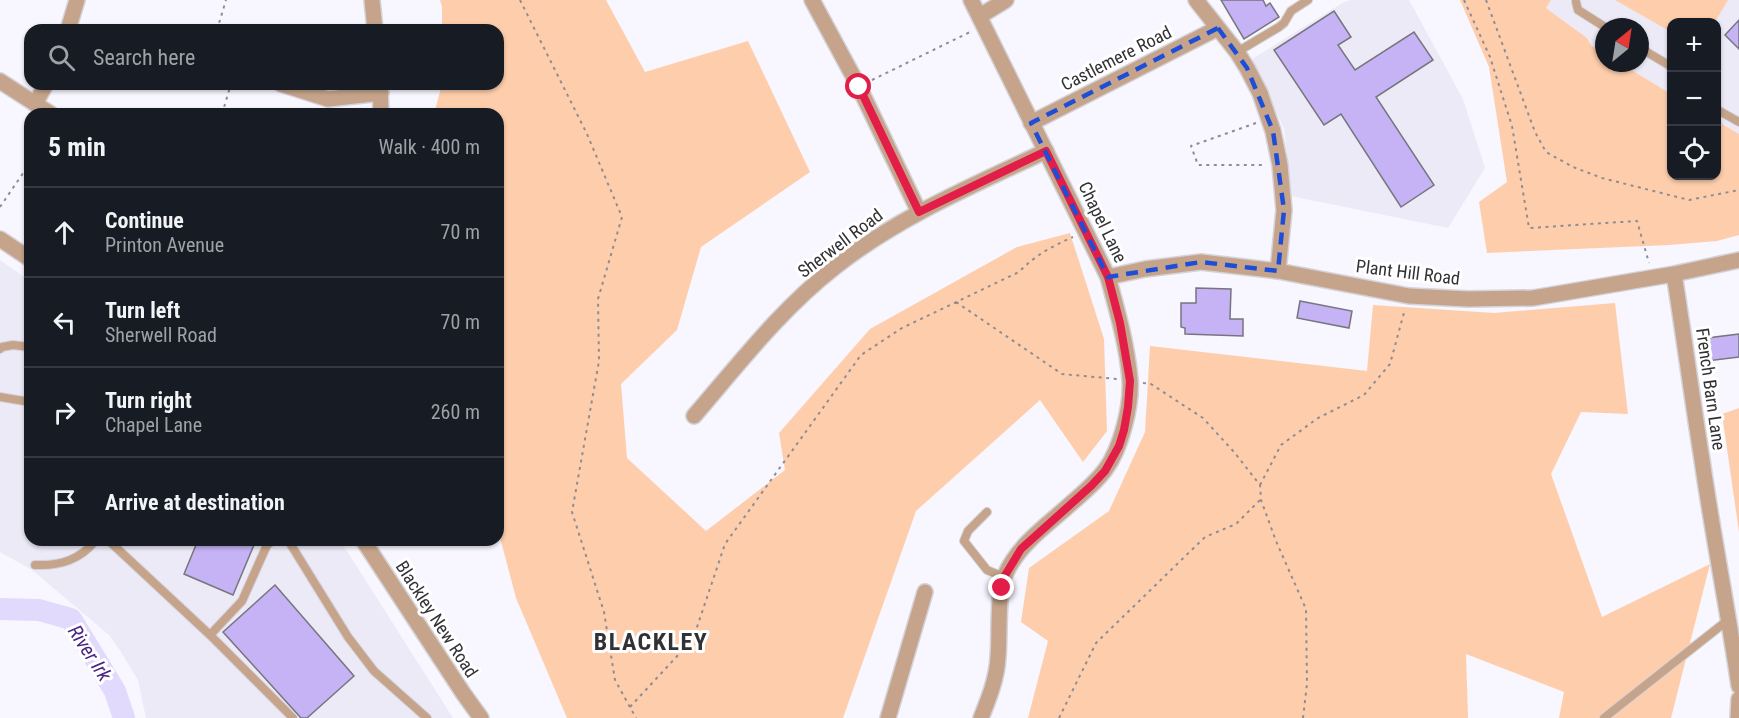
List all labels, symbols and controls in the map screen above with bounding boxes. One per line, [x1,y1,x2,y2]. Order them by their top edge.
north arrow [1595,18,1649,72]
map controls [1667,18,1721,180]
button: + [1667,18,1721,72]
street label: Castlemere Road [1057,21,1175,95]
search box [24,24,504,90]
icon: search [45,41,78,74]
text: Search here [93,45,195,70]
button: − [1667,72,1721,126]
route start [845,73,871,99]
button: locate [1667,126,1721,180]
text: 5 min [48,132,106,162]
text: Walk · 400 m [379,135,480,159]
street label: Chapel Lane [1074,178,1132,266]
street label: Sherwell Road [793,204,887,282]
text: Continue [105,208,184,233]
icon: ahead [48,216,81,249]
text: 70 m [441,220,480,244]
text: Printon Avenue [105,233,224,257]
street label: Plant Hill Road [1355,255,1461,289]
text: Turn left [105,298,180,323]
icon: left [48,306,81,339]
text: 70 m [441,310,480,334]
text: Sherwell Road [105,323,217,347]
street label: French Barn Lane [1692,327,1730,451]
text: Turn right [105,388,192,413]
icon: right [48,396,81,429]
text: 260 m [431,400,480,424]
text: Chapel Lane [105,413,202,437]
icon: arrive [48,486,81,519]
text: Arrive at destination [105,490,285,515]
street label: Blackley New Road [392,557,482,681]
route end [988,574,1014,600]
water label: River Irk [63,620,118,687]
district label: BLACKLEY [594,628,708,656]

